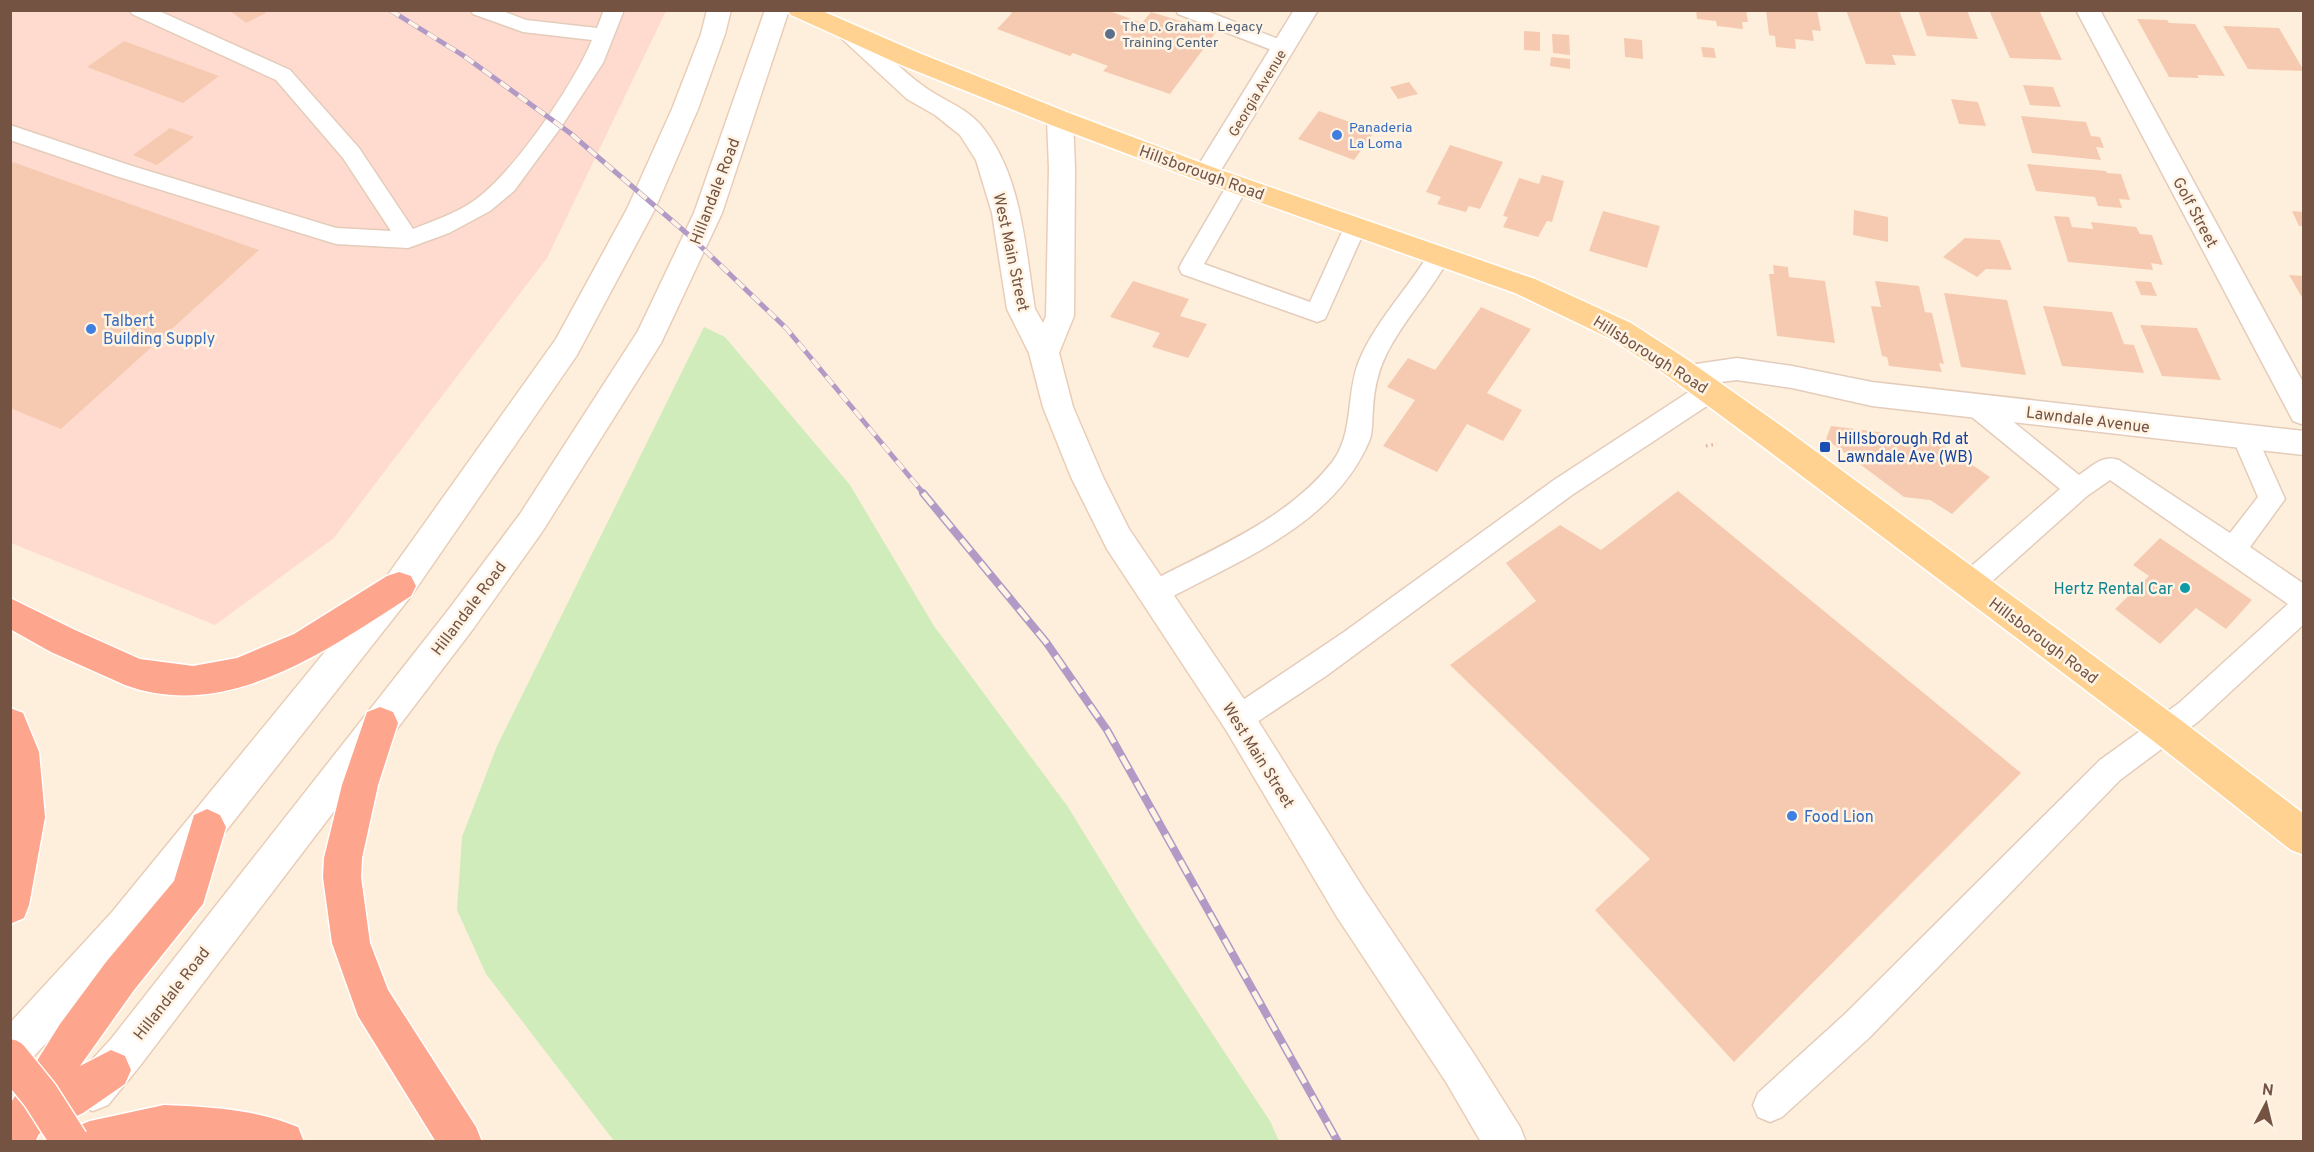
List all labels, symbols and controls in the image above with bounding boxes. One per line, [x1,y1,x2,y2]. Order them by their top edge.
place label: The D. Graham Legacy Training Center [1122,19,1263,52]
marker: The D. Graham Legacy Training Center [1103,27,1117,41]
street label: Georgia Avenue [1226,47,1291,140]
place label: Panaderia La Loma [1349,120,1412,153]
marker: Panaderia La Loma [1330,128,1344,142]
street label: Hillandale Road [686,136,745,248]
street label: Hillsborough Road [1136,142,1267,206]
street label: Golf Street [2167,174,2221,252]
street label: West Main Street [988,191,1032,313]
place label: Talbert Building Supply [103,312,215,350]
street label: Hillsborough Road [1589,312,1711,399]
marker: Talbert Building Supply [84,322,98,336]
street label: Lawndale Avenue [2025,403,2151,439]
place label: Hillsborough Rd at Lawndale Ave (WB) [1837,430,1973,468]
marker: Hillsborough Rd at Lawndale Ave (WB) [1818,440,1832,454]
street label: Hillandale Road [428,558,511,660]
place label: Hertz Rental Car [2054,580,2173,600]
marker: Hertz Rental Car [2178,581,2192,595]
street label: Hillsborough Road [1984,594,2101,689]
street label: West Main Street [1217,700,1298,812]
place label: Food Lion [1804,808,1874,828]
marker: Food Lion [1785,809,1799,823]
street label: Hillandale Road [130,944,215,1045]
north arrow [2236,1074,2296,1134]
text: N [2261,1080,2275,1102]

